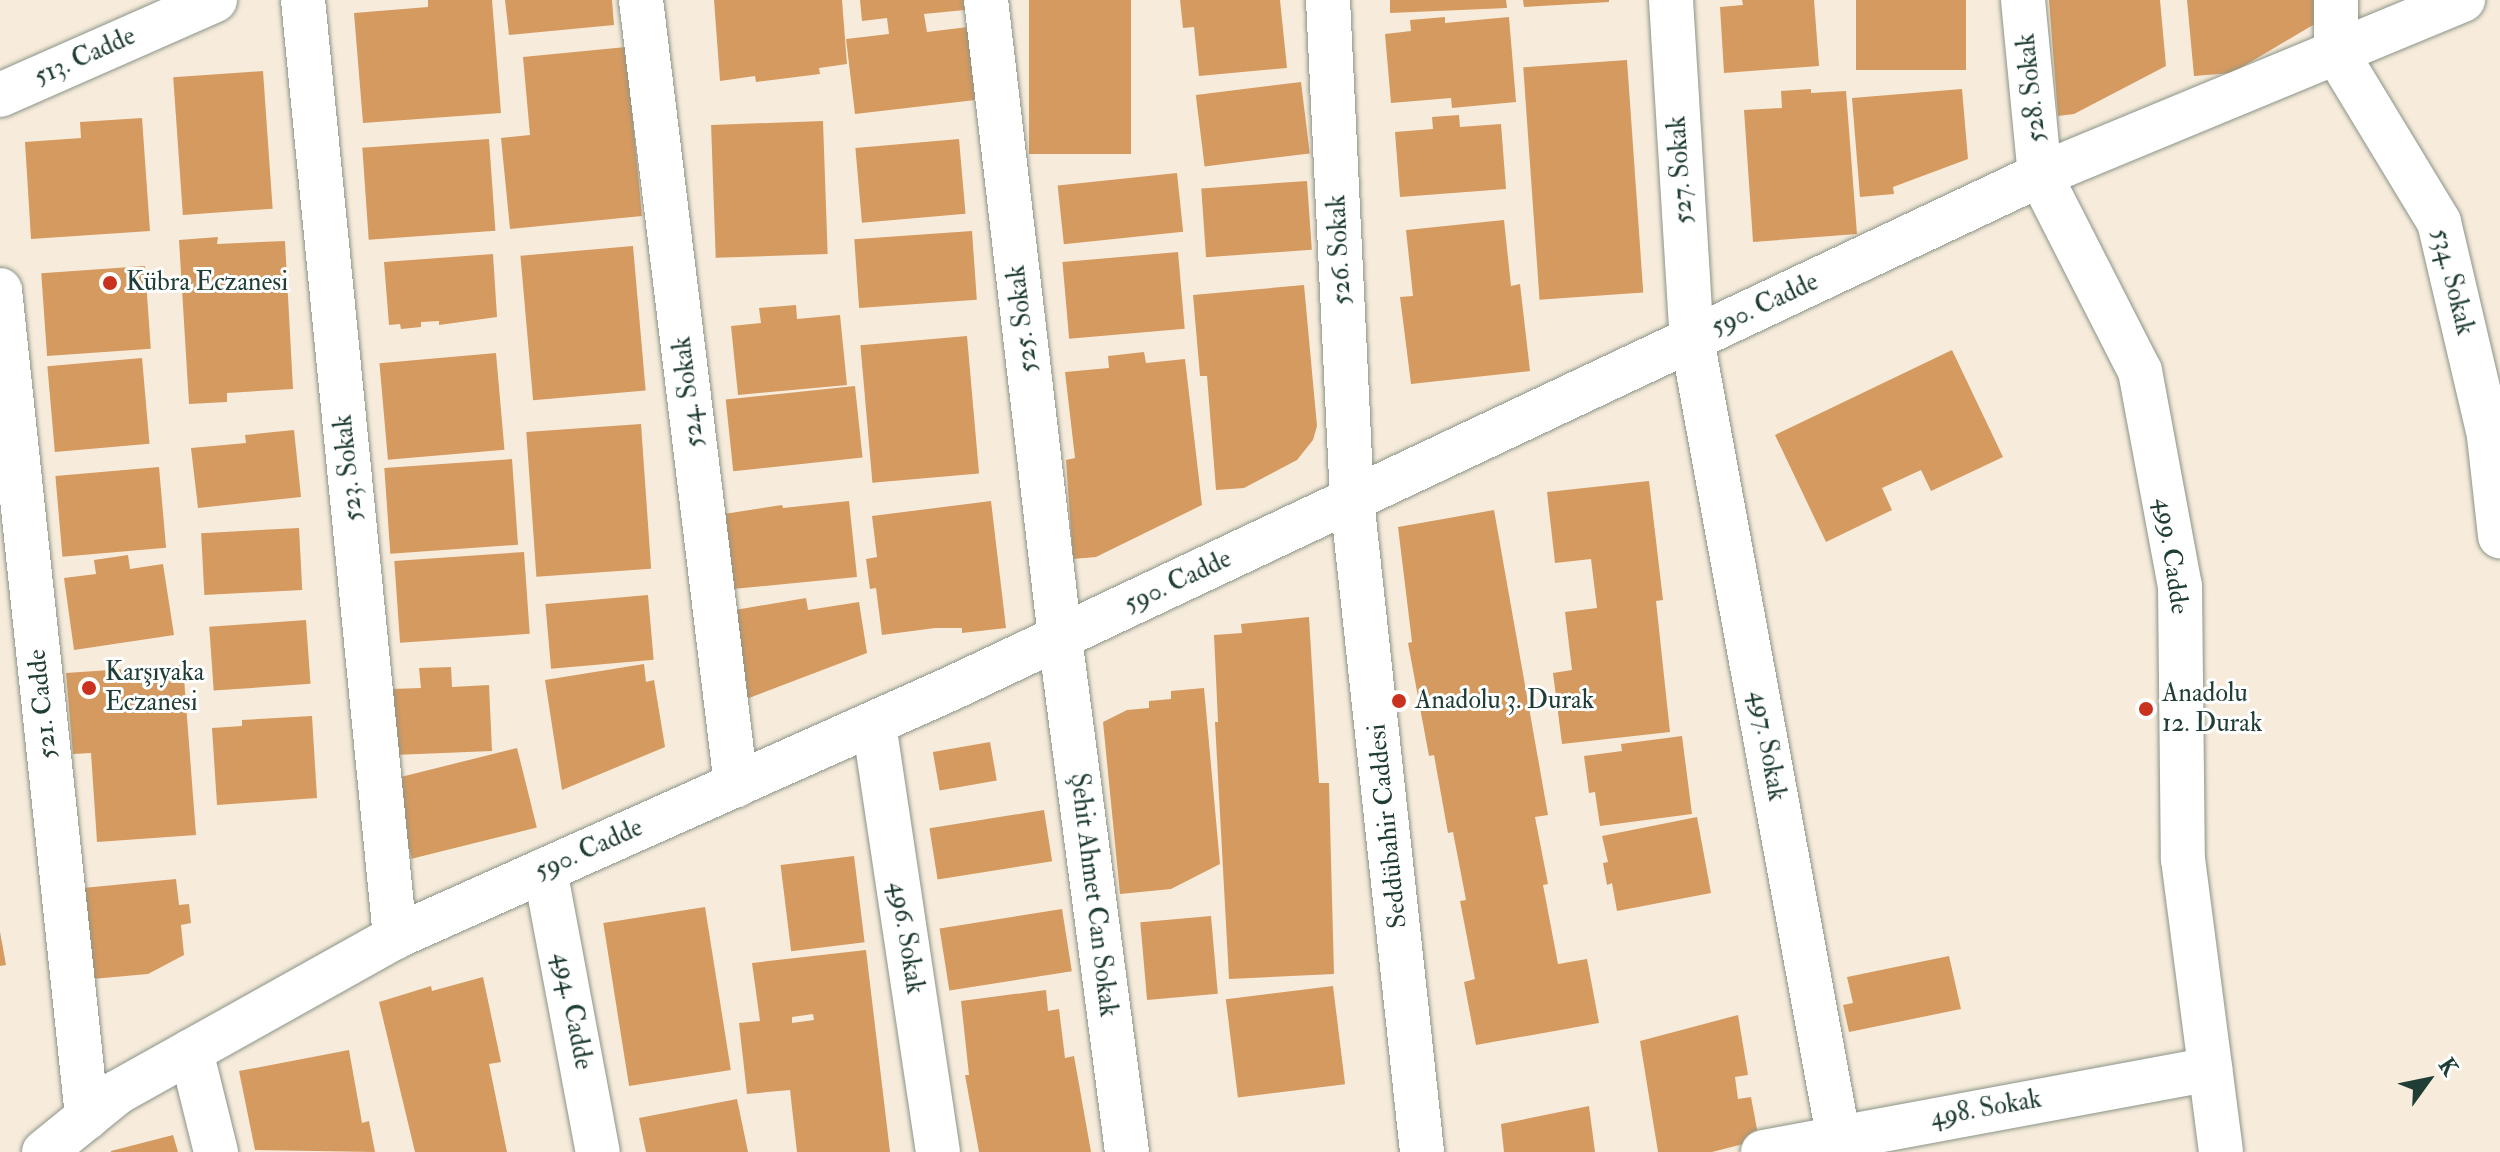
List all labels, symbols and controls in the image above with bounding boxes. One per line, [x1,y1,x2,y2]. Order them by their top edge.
street label: 513. Cadde [30,21,140,93]
street label: 528. Sokak [2011,32,2053,144]
street label: 527. Sokak [1662,115,1700,225]
street label: 526. Sokak [1322,194,1358,306]
street label: 534. Sokak [2424,226,2480,338]
street label: 525. Sokak [1001,263,1045,375]
place label: Kübra Eczanesi [126,267,288,299]
street label: 590. Cadde [1706,267,1824,343]
marker: Kübra Eczanesi [101,274,119,292]
street label: 524. Sokak [667,335,711,449]
street label: 523. Sokak [328,413,370,523]
street label: 499. Cadde [2147,496,2195,616]
street label: 590. Cadde [1119,544,1237,620]
street label: 521. Cadde [22,647,64,761]
place label: Karşıyaka Eczanesi [105,657,204,718]
place label: Anadolu 12. Durak [2162,678,2262,740]
marker: Karşıyaka Eczanesi [80,679,98,697]
place label: Anadolu 3. Durak [1415,685,1594,717]
street label: 497. Sokak [1742,688,1792,804]
marker: Anadolu 3. Durak [1390,692,1408,710]
marker: Anadolu 12. Durak [2137,700,2155,718]
street label: Seddübahir Caddesi [1362,722,1414,930]
street label: Şehit Ahmet Can Sokak [1063,771,1123,1019]
street label: 590. Cadde [530,812,648,888]
street label: 496. Sokak [882,880,930,996]
street label: 494. Cadde [545,950,599,1072]
north arrow [2388,1040,2468,1120]
text: K [2432,1053,2464,1081]
street label: 498. Sokak [1928,1084,2044,1134]

